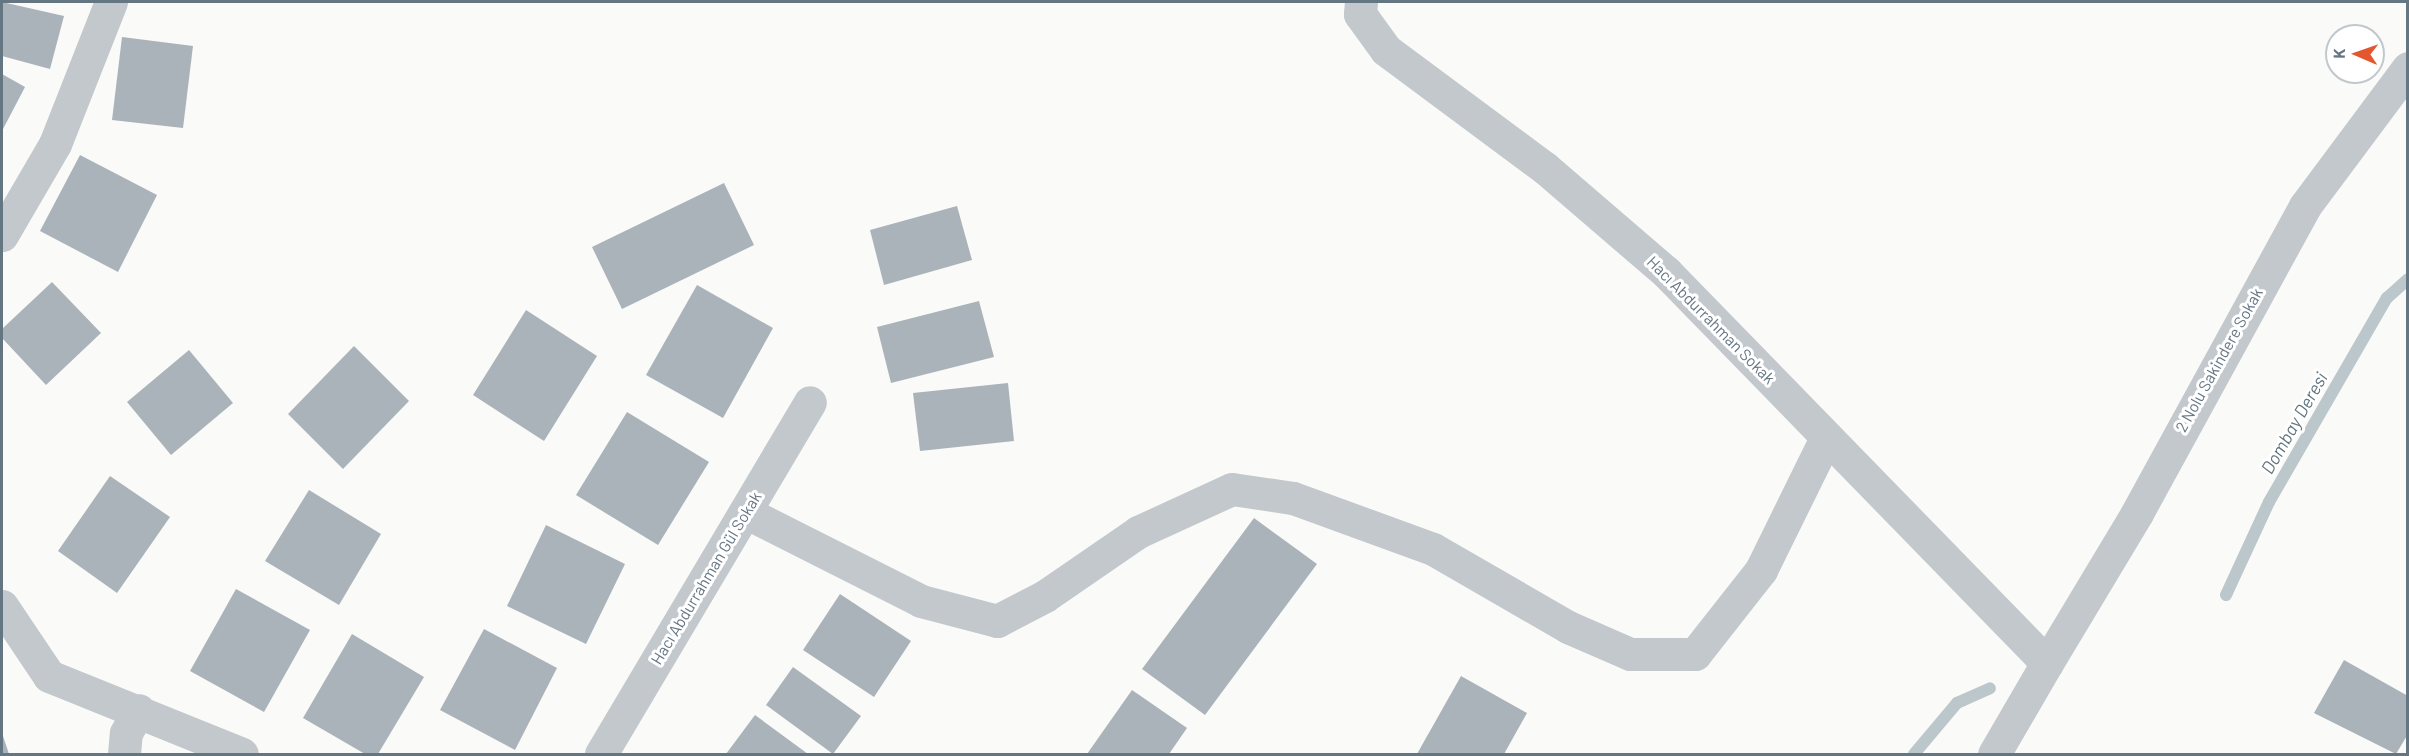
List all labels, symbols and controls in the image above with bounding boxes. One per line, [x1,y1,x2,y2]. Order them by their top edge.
north arrow [2325,24,2385,84]
text: K [2329,48,2348,59]
street label: Hacı Abdurrahman Sokak [1643,252,1779,388]
street label: 2 Nolu Sakindere Sokak [2171,285,2267,435]
water label: Dombay Deresi [2256,368,2332,478]
street label: Hacı Abdurrahman Gül Sokak [647,488,765,668]

